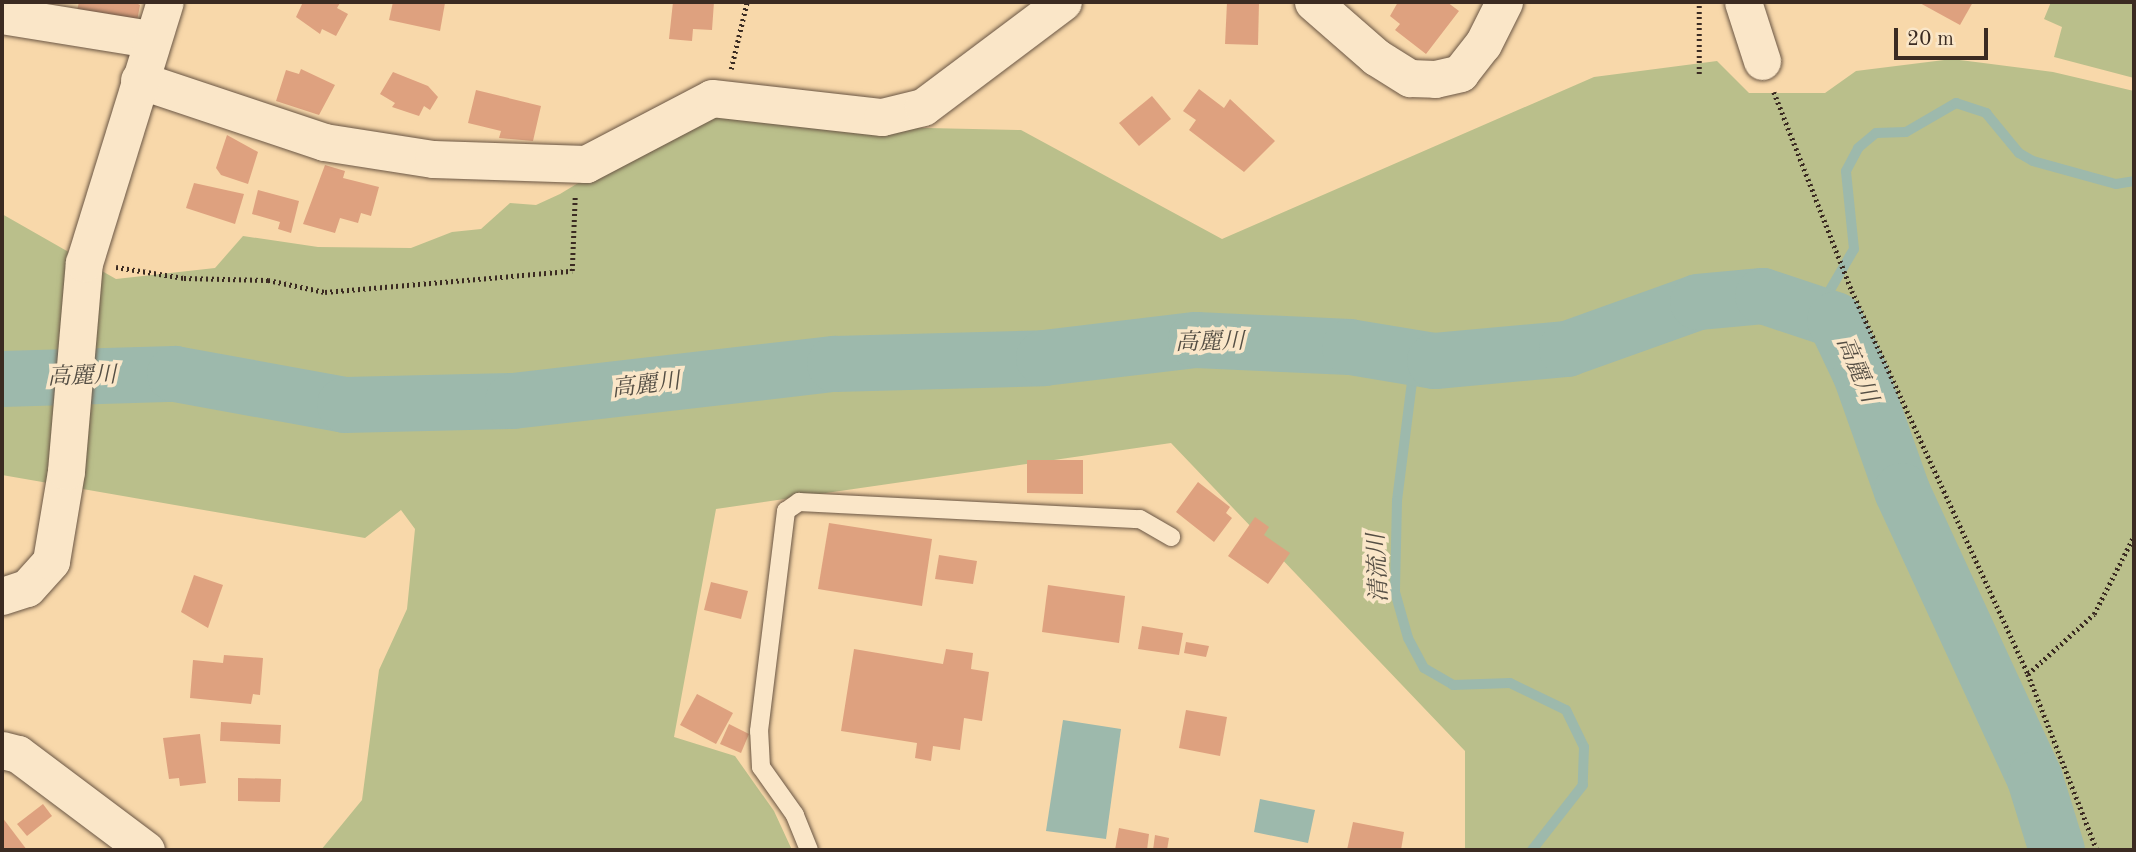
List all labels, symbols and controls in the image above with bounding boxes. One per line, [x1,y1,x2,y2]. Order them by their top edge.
scale bar [1898,14,1993,58]
text: 20 m [1907,29,1954,50]
water label: 高麗川 [1175,329,1245,357]
water label: 高麗川 [1830,333,1882,407]
water label: 高麗川 [47,362,117,392]
water label: 高麗川 [610,368,682,404]
water label: 清流川 [1363,533,1395,603]

